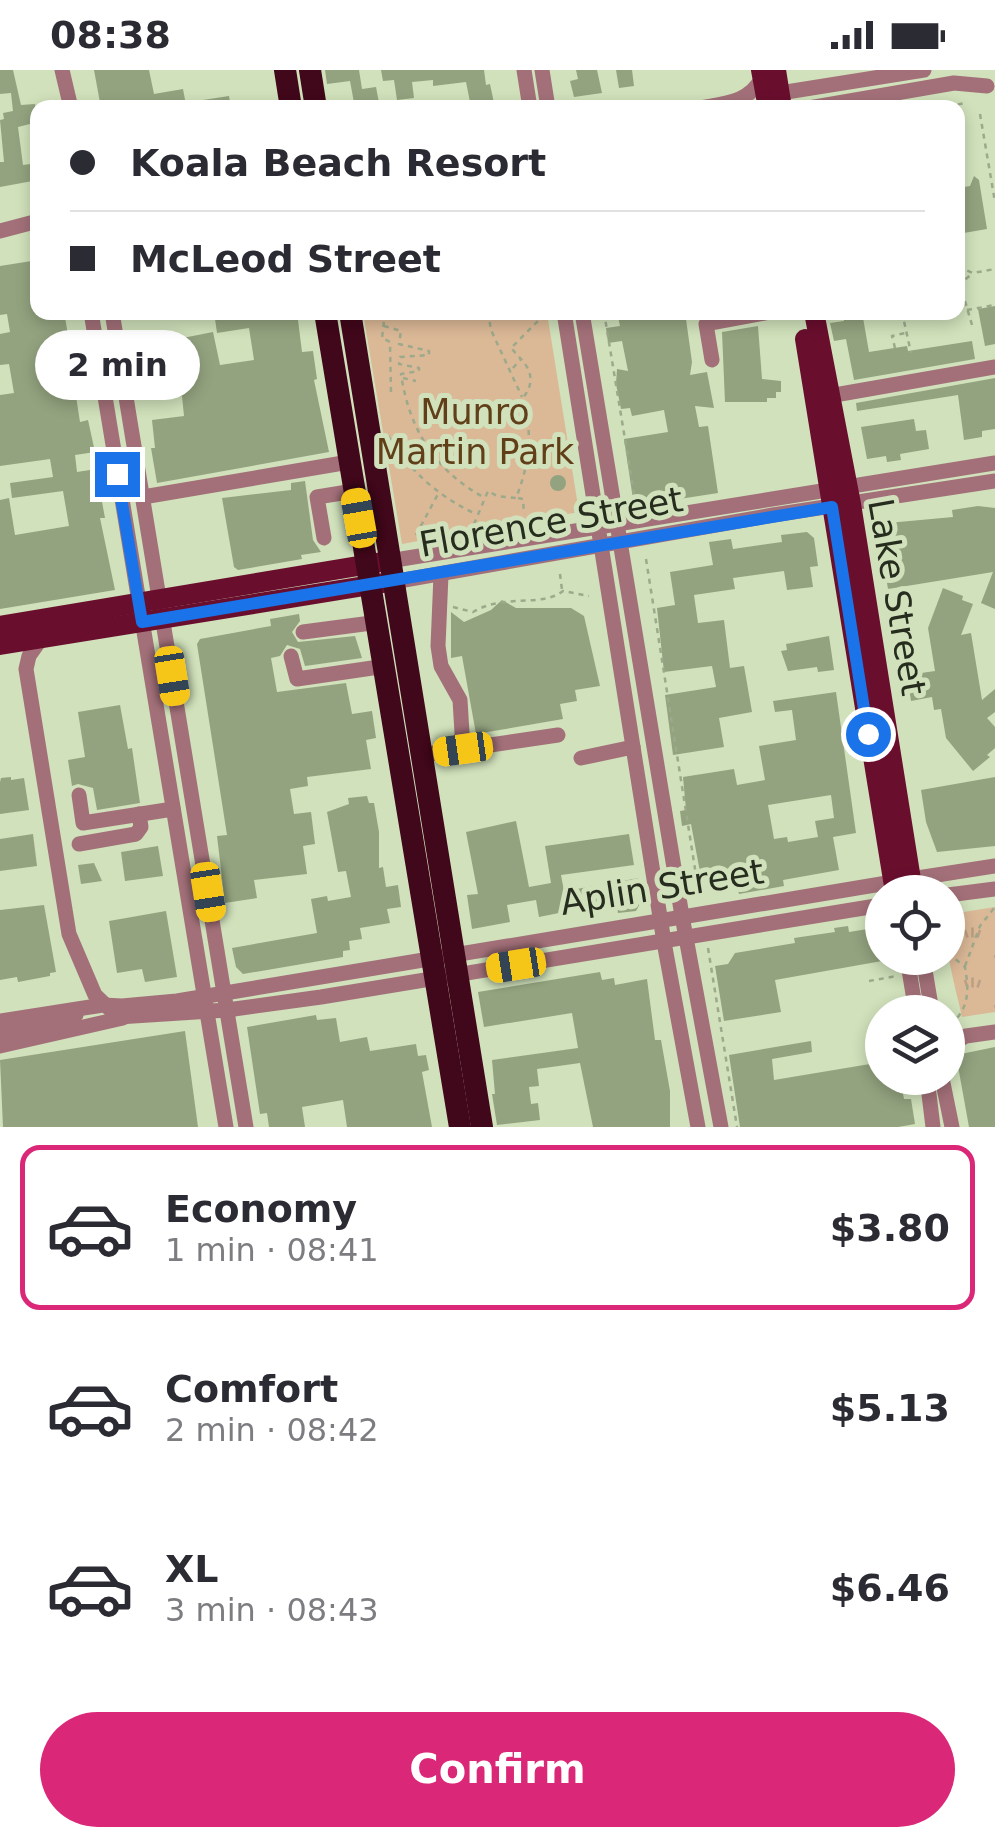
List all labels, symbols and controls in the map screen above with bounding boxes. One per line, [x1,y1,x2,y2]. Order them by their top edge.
text: 08:38 [50,13,171,57]
text: Koala Beach Resort [130,141,546,185]
text: McLeod Street [130,237,441,281]
callout: 2 min [34,329,200,399]
text: 2 min [67,346,168,384]
park label: Munro Martin Park [376,392,575,472]
route end [95,452,140,497]
street label: Florence Street [416,479,686,565]
car [339,486,379,550]
street label: Lake Street [860,496,934,698]
car [152,644,192,708]
route start [846,712,891,757]
car [431,730,495,768]
street label: Aplin Street [557,851,767,923]
car [188,860,228,924]
map controls [865,875,965,1095]
button: locate [865,875,965,975]
car [484,945,548,985]
button: layers [865,995,965,1095]
icon: car [45,1183,135,1273]
text: Economy [165,1187,357,1231]
text: $3.80 [830,1206,950,1250]
text: 1 min · 08:41 [165,1231,379,1269]
icon: car [45,1363,135,1453]
text: Comfort [165,1367,338,1411]
text: $5.13 [830,1386,950,1430]
text: 2 min · 08:42 [165,1411,379,1449]
icon: car [45,1543,135,1633]
text: XL [165,1547,219,1591]
text: $6.46 [830,1566,950,1610]
text: 3 min · 08:43 [165,1591,379,1629]
button: Confirm [40,1712,955,1827]

